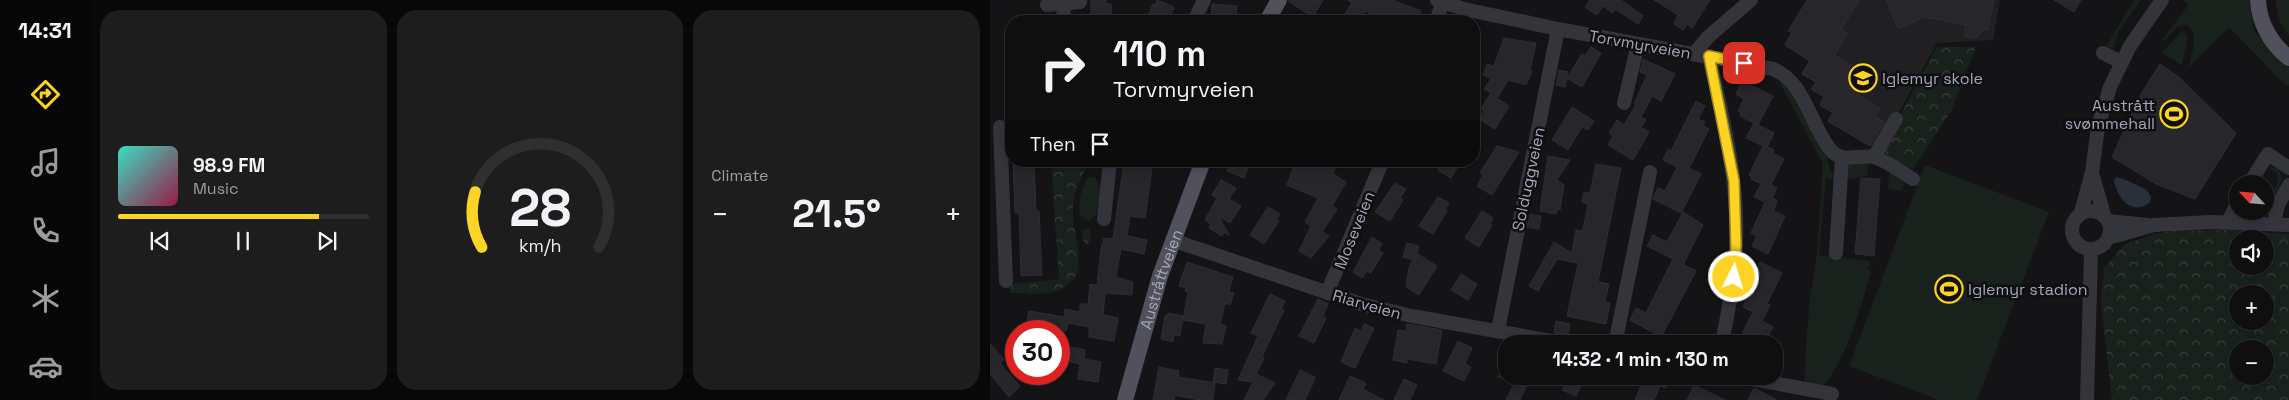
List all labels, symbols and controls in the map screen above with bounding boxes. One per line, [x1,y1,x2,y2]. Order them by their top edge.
text: 14:31 [18,16,72,44]
street label: Torvmyrveien [1587,25,1692,64]
text: 110 m [1113,32,1206,76]
icon: right [1030,35,1095,100]
pin [1723,42,1765,84]
icon: arrive [1730,49,1758,77]
school or university icon: Iglemyr skole [1848,63,1878,93]
place label: Iglemyr skole [1882,68,1983,89]
text: Torvmyrveien [1113,75,1254,103]
icon: directions [28,77,63,112]
place label: Austrått svømmehall [2065,95,2155,134]
sports icon: Austrått svømmehall [2159,99,2189,129]
street label: Solduggveien [1507,125,1550,233]
icon: arrive [1086,130,1114,158]
text: Then [1030,132,1076,157]
icon: music [28,145,63,180]
text: 98.9 FM [193,153,265,178]
text: Climate [711,165,768,186]
text: 28 [509,175,571,241]
north arrow [2229,175,2274,220]
map controls [2229,175,2274,385]
text: Music [193,178,239,199]
street label: Moseveien [1329,188,1380,272]
text: 21.5° [792,190,881,238]
text: − [711,196,729,232]
text: + [945,196,962,232]
icon: phone [28,213,63,248]
street label: Austråttveien [1135,226,1188,332]
icon: previous [146,227,174,255]
icon: pause [229,227,257,255]
icon: next [313,227,341,255]
button: sound [2229,230,2274,275]
text: km/h [519,234,561,257]
position arrow [1707,250,1759,302]
sports icon: Iglemyr stadion [1934,274,1964,304]
place label: Iglemyr stadion [1968,279,2088,300]
icon: climate [28,281,63,316]
street label: Riarveien [1330,285,1404,324]
button: + [2229,285,2274,330]
speed limit sign: 30 [1005,320,1070,385]
button: − [2229,340,2274,385]
text: 14:32 · 1 min · 130 m [1552,347,1729,372]
icon: car [28,349,63,384]

